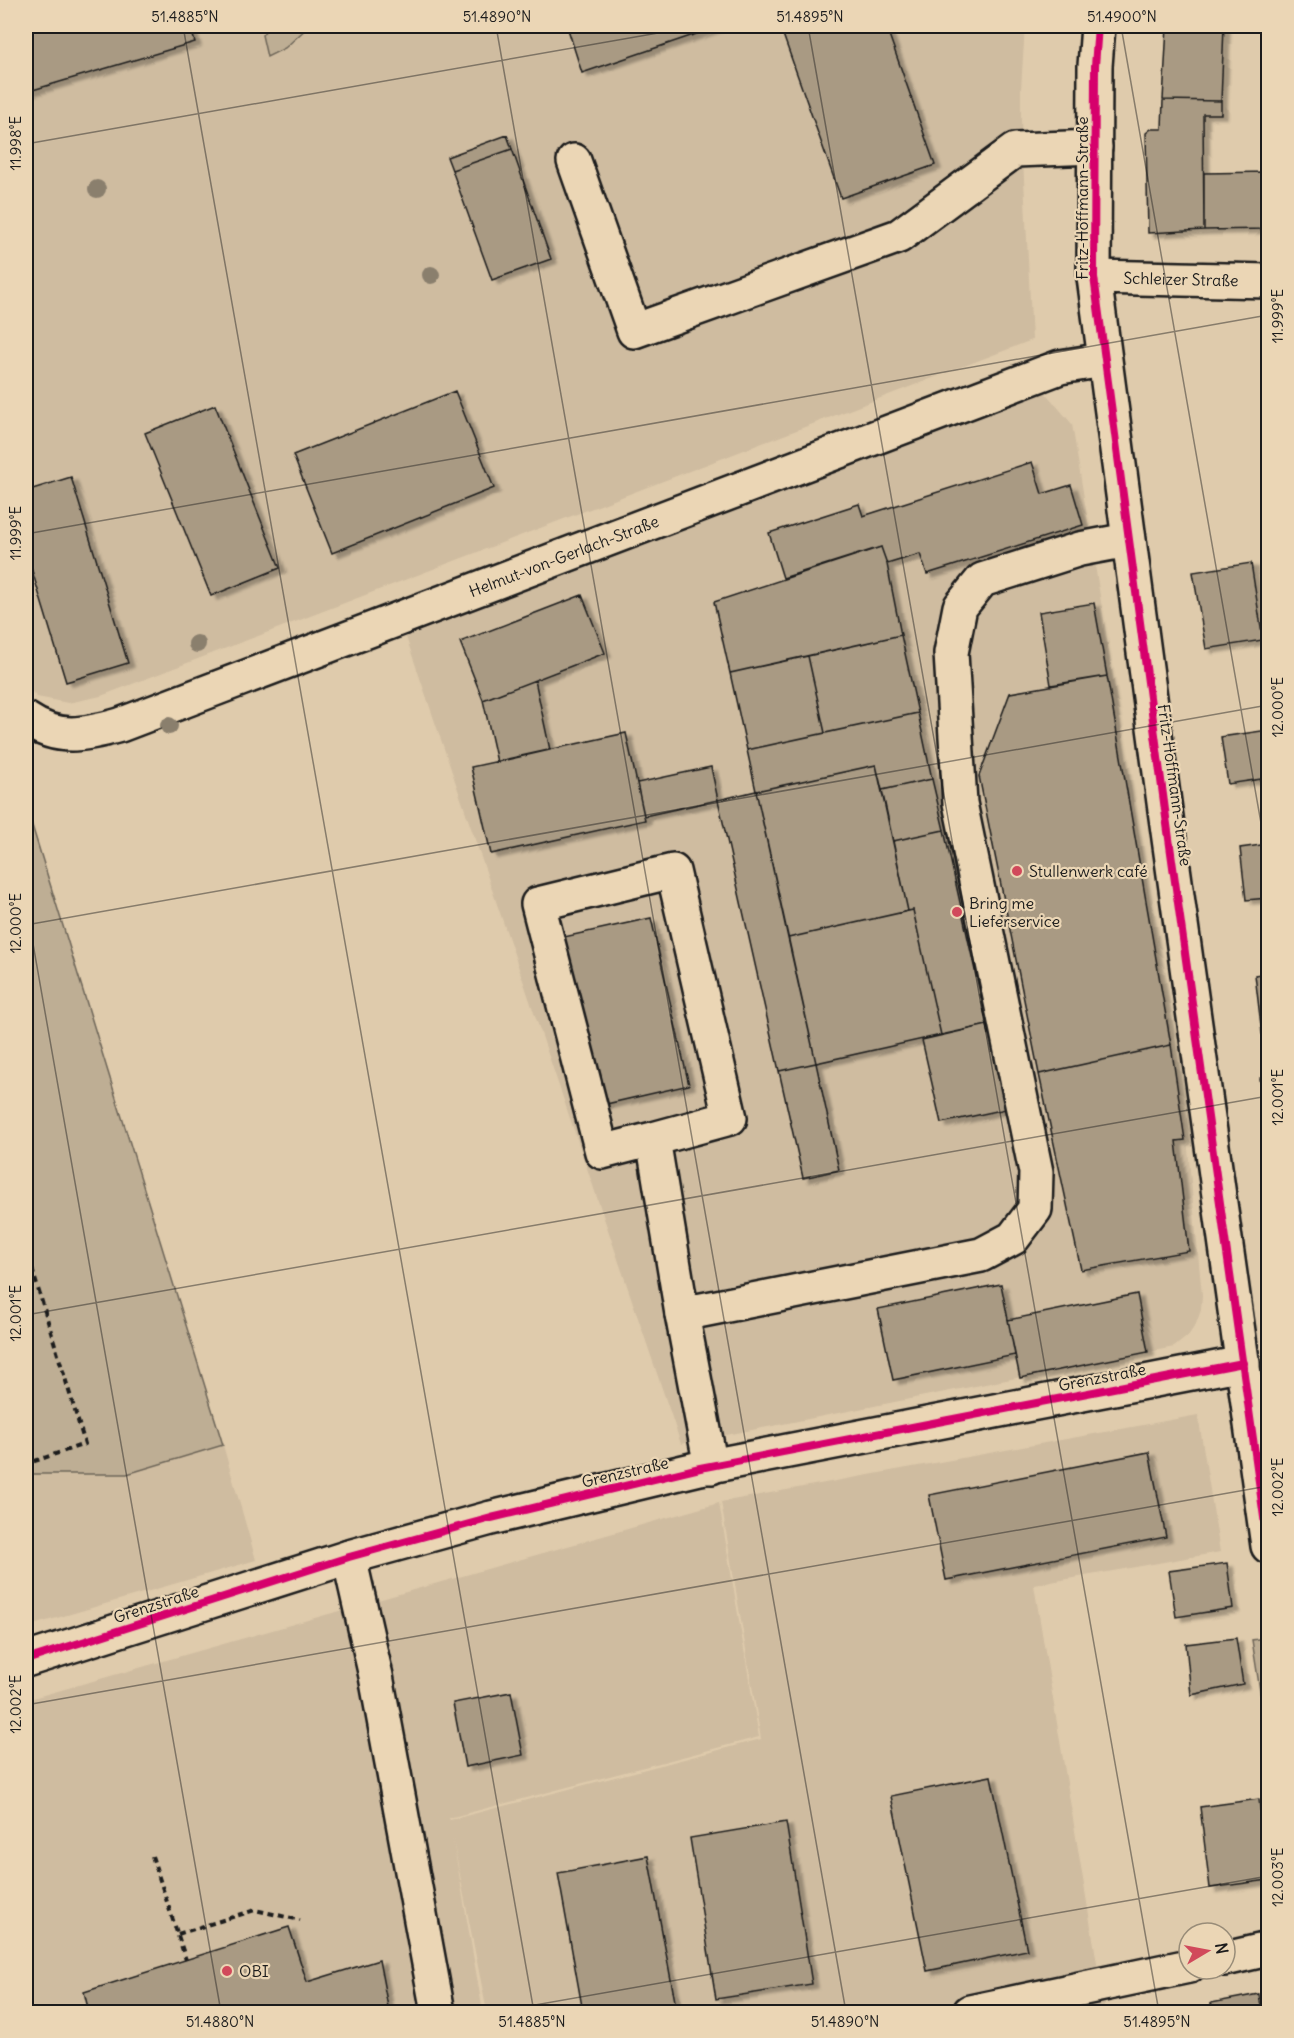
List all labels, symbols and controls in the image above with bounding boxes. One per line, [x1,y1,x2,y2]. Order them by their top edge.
text: 51.4885°N [151,7,219,26]
text: 51.4890°N [463,7,531,26]
text: 51.4895°N [776,7,844,26]
text: 51.4900°N [1087,7,1157,26]
text: 11.998°E [6,115,25,170]
street label: Fritz-Hoffmann-Straße [1072,116,1092,280]
street label: Schleizer Straße [1123,268,1239,290]
text: 11.999°E [1268,288,1287,343]
text: 11.999°E [6,505,25,560]
street label: Helmut-von-Gerlach-Straße [466,511,661,601]
text: 12.000°E [1268,676,1287,737]
street label: Fritz-Hoffmann-Straße [1154,703,1196,867]
place label: Stullenwerk café [1029,861,1148,881]
marker: Stullenwerk café [1010,864,1024,878]
text: 12.000°E [6,892,25,953]
place label: Bring me Lieferservice [969,893,1060,931]
marker: Bring me Lieferservice [950,905,964,919]
text: 12.001°E [1268,1068,1287,1125]
text: 12.001°E [6,1284,25,1341]
street label: Grenzstraße [1057,1359,1147,1395]
street label: Grenzstraße [580,1452,670,1492]
text: 12.002°E [1268,1457,1287,1517]
street label: Grenzstraße [111,1581,201,1627]
text: 12.002°E [6,1674,25,1734]
text: 12.003°E [1268,1847,1287,1907]
north arrow [1177,1921,1237,1981]
text: N [1211,1941,1233,1956]
place label: OBI [239,1961,269,1981]
marker: OBI [220,1964,234,1978]
text: 51.4880°N [186,2012,254,2031]
text: 51.4885°N [498,2012,566,2031]
text: 51.4890°N [811,2012,879,2031]
text: 51.4895°N [1123,2012,1191,2031]

